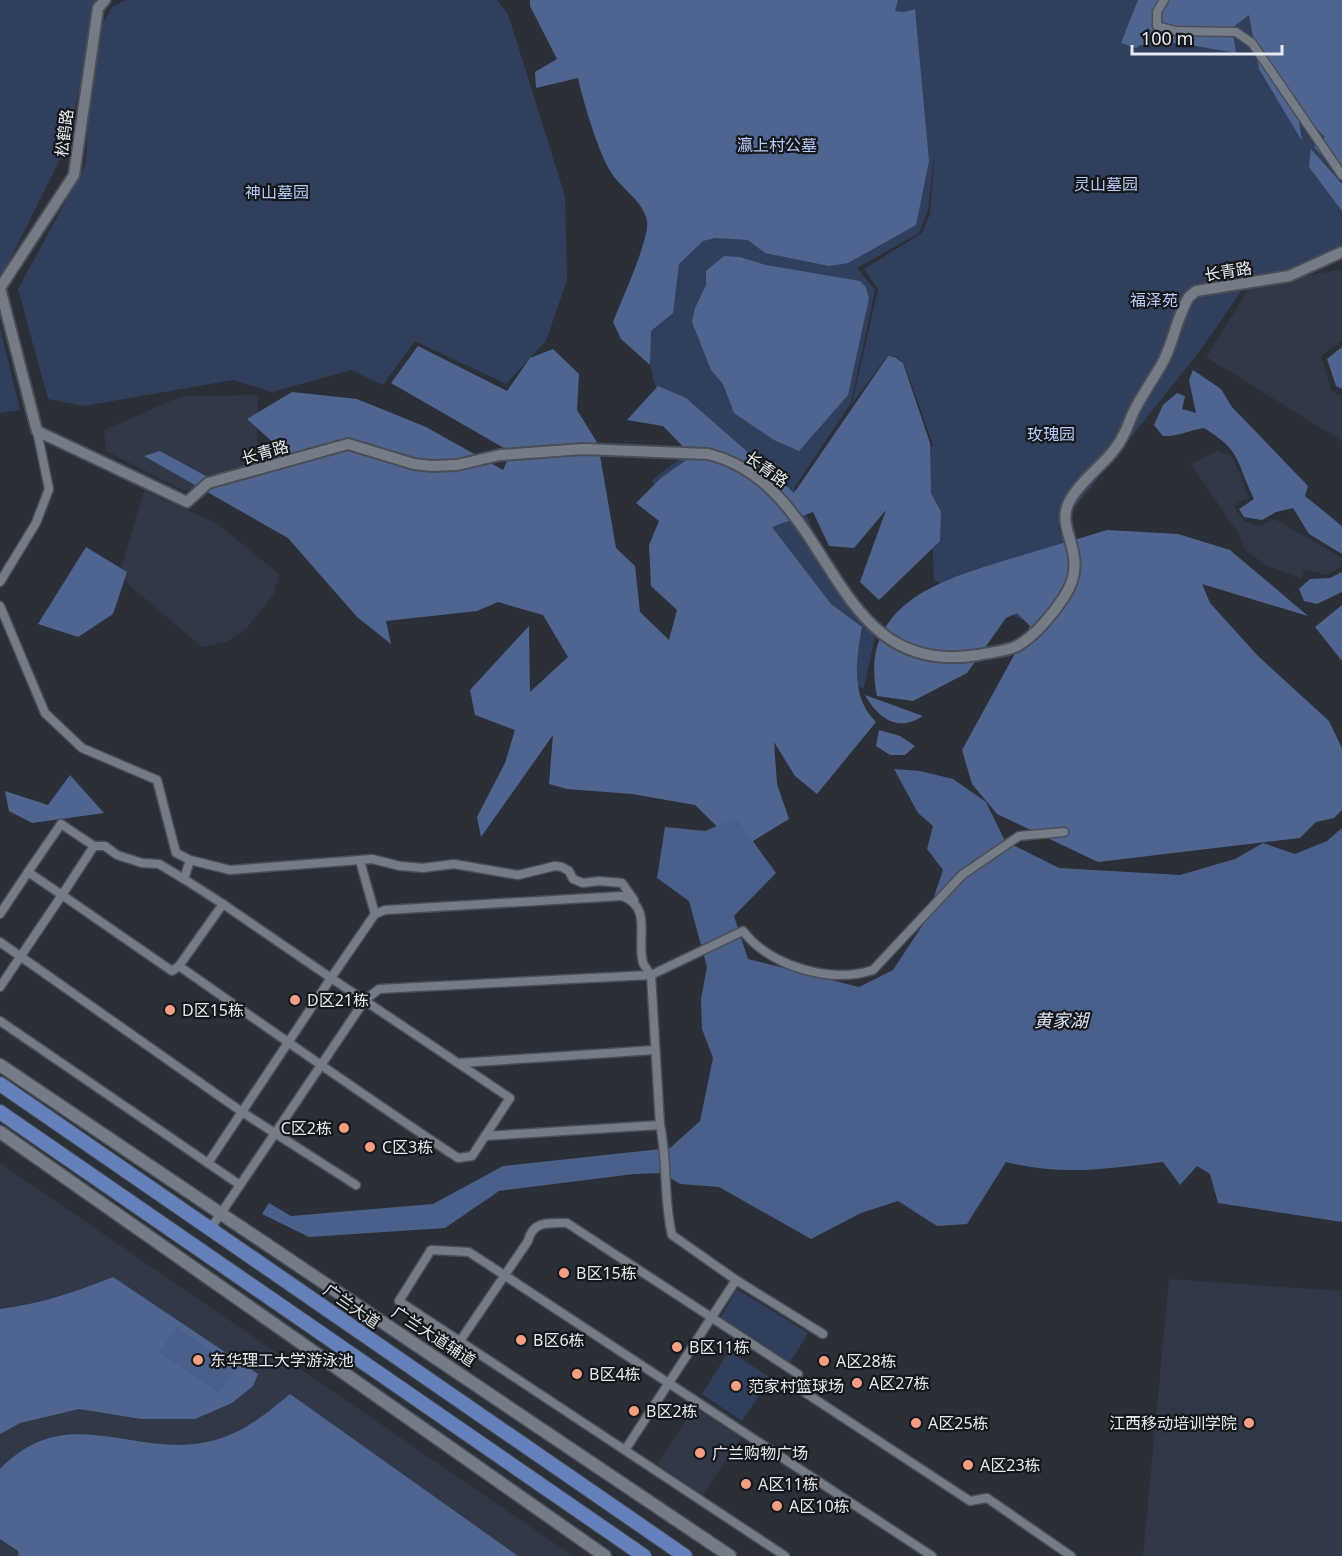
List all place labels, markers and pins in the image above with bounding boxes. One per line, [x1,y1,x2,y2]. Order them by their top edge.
place label: D区21栋 [307,989,369,1011]
marker: D区21栋 [288,993,302,1007]
place label: D区15栋 [182,999,244,1021]
marker: D区15栋 [163,1003,177,1017]
place label: C区2栋 [281,1117,332,1139]
marker: C区2栋 [337,1121,351,1135]
place label: C区3栋 [382,1136,433,1158]
marker: C区3栋 [363,1140,377,1154]
place label: B区15栋 [576,1262,637,1284]
marker: B区15栋 [557,1266,571,1280]
place label: B区6栋 [533,1329,585,1351]
marker: B区6栋 [514,1333,528,1347]
place label: B区11栋 [689,1336,750,1358]
marker: B区11栋 [670,1340,684,1354]
place label: 东华理工大学游泳池 [210,1349,354,1371]
place label: A区28栋 [836,1350,897,1372]
marker: 东华理工大学游泳池 [191,1353,205,1367]
marker: A区28栋 [817,1354,831,1368]
place label: B区4栋 [589,1363,641,1385]
marker: B区4栋 [570,1367,584,1381]
place label: A区27栋 [869,1372,930,1394]
place label: 范家村篮球场 [748,1375,844,1397]
marker: A区27栋 [850,1376,864,1390]
marker: 范家村篮球场 [729,1379,743,1393]
place label: B区2栋 [646,1400,698,1422]
marker: B区2栋 [627,1404,641,1418]
place label: A区25栋 [928,1412,989,1434]
place label: 江西移动培训学院 [1109,1412,1237,1434]
marker: A区25栋 [909,1416,923,1430]
marker: 江西移动培训学院 [1242,1416,1256,1430]
place label: 广兰购物广场 [712,1442,808,1464]
marker: 广兰购物广场 [693,1446,707,1460]
place label: A区23栋 [980,1454,1041,1476]
marker: A区23栋 [961,1458,975,1472]
place label: A区11栋 [758,1473,819,1495]
marker: A区11栋 [739,1477,753,1491]
place label: A区10栋 [789,1495,850,1517]
marker: A区10栋 [770,1499,784,1513]

